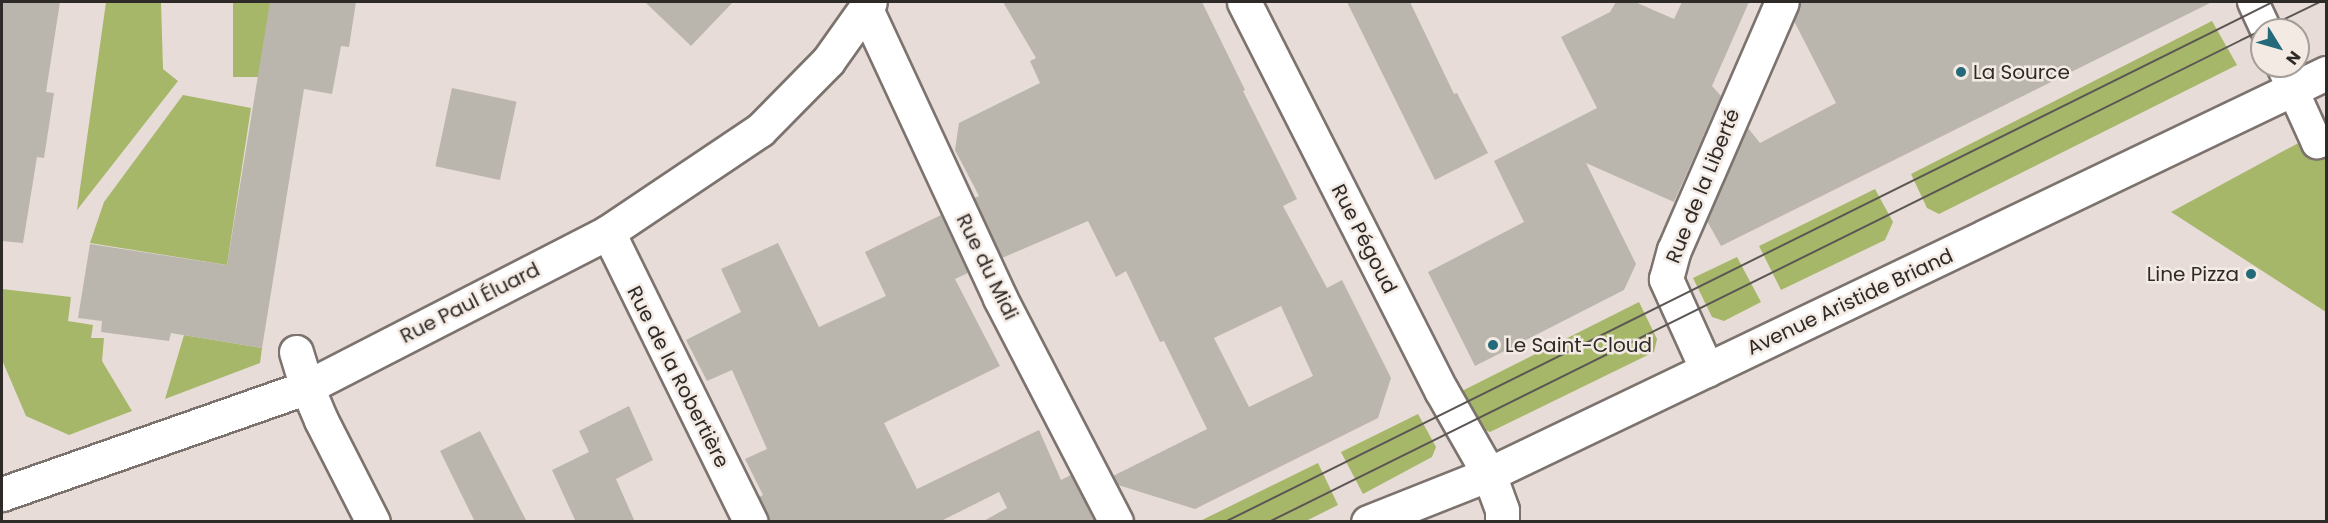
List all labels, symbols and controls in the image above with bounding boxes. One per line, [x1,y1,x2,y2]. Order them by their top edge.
north arrow [2250,18,2310,78]
text: N [2280,46,2306,70]
place label: La Source [1973,60,2070,84]
marker: La Source [1954,65,1968,79]
street label: Rue de la Liberté [1661,105,1745,267]
street label: Rue Pégoud [1326,180,1402,298]
street label: Rue du Midi [951,210,1023,324]
street label: Avenue Aristide Briand [1743,244,1957,360]
street label: Rue Paul Éluard [396,258,544,348]
place label: Line Pizza [2147,262,2239,286]
marker: Line Pizza [2244,267,2258,281]
street label: Rue de la Robertière [622,282,734,472]
place label: Le Saint-Cloud [1505,333,1652,357]
marker: Le Saint-Cloud [1486,338,1500,352]

